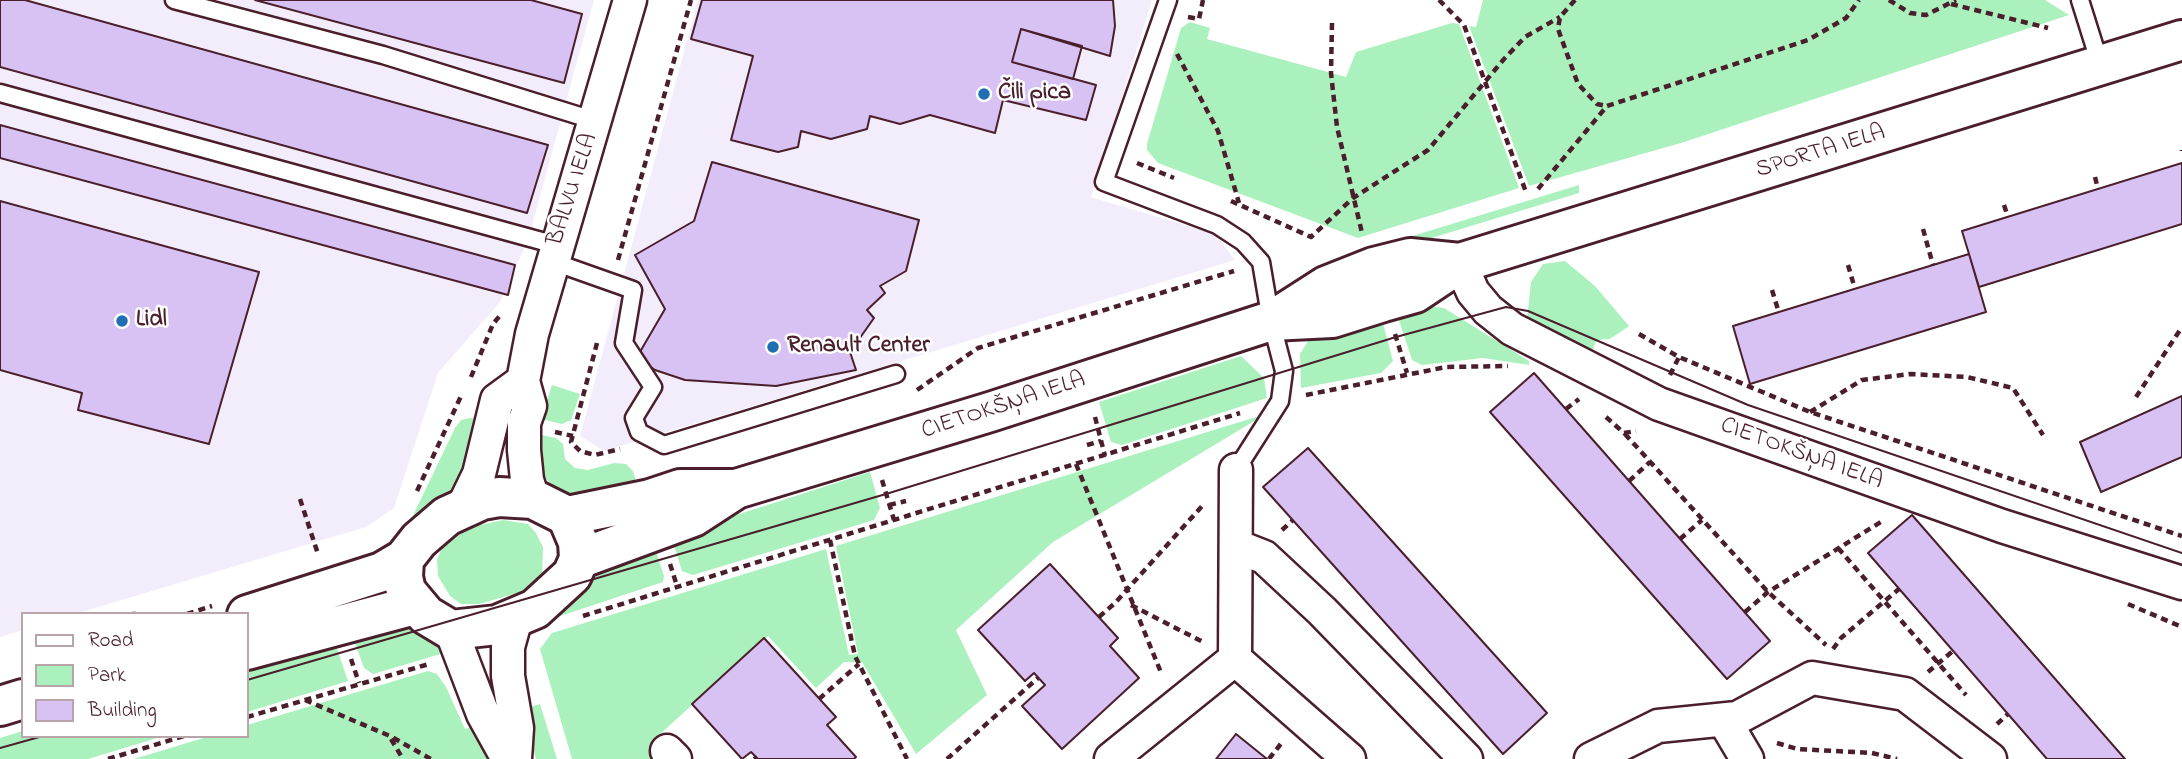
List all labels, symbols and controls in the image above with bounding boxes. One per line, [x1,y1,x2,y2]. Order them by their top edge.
place label: Čili pica [998,80,1071,108]
marker: Čili pica [976,86,992,102]
street label: SPORTA IELA [1753,120,1889,186]
street label: BALVU IELA [542,130,606,250]
place label: Lidl [136,307,167,335]
marker: Lidl [114,313,130,329]
place label: Renault Center [787,333,930,361]
marker: Renault Center [765,339,781,355]
street label: CIETOKŠŅA IELA [918,367,1090,447]
street label: CIETOKŠŅA IELA [1716,412,1886,498]
legend [21,612,248,738]
text: Road [88,626,134,656]
text: Park [88,661,126,691]
text: Building [88,696,157,726]

